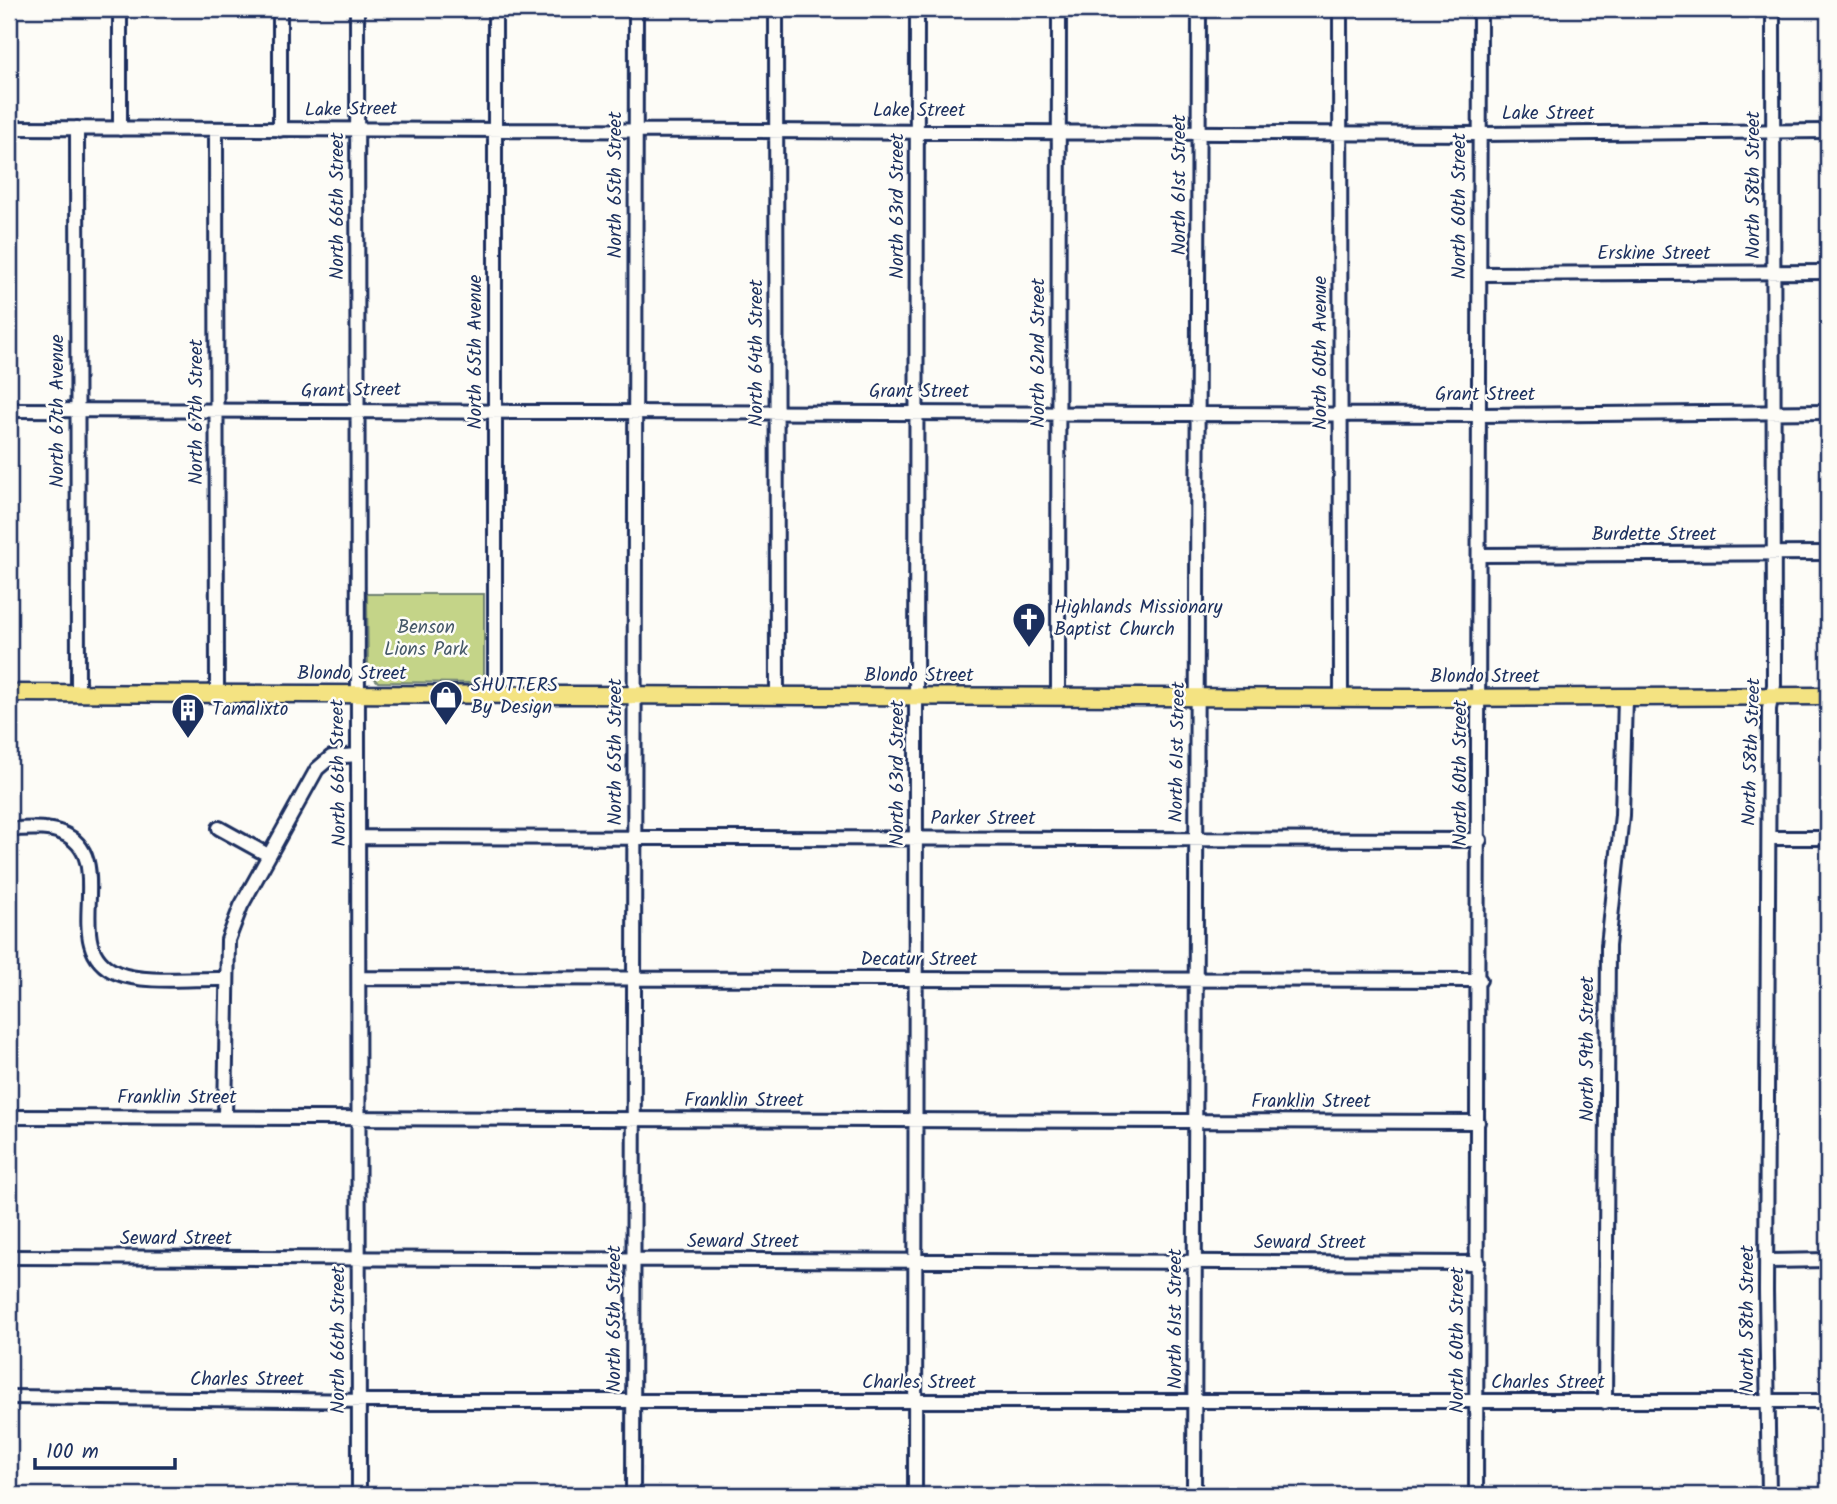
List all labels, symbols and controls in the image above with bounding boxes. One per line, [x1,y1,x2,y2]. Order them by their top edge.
street label: Lake Street [304,94,398,126]
street label: Lake Street [873,96,966,126]
street label: Lake Street [1502,99,1595,129]
street label: North 58th Street [1739,110,1769,259]
street label: North 65th Street [601,111,631,259]
street label: North 61st Street [1165,114,1195,255]
street label: North 66th Street [323,132,353,280]
street label: North 63rd Street [883,132,913,279]
street label: North 60th Street [1445,132,1475,279]
street label: Erskine Street [1597,239,1711,269]
street label: North 65th Avenue [461,274,491,429]
street label: North 60th Avenue [1306,276,1336,430]
street label: North 62nd Street [1024,277,1054,428]
street label: North 64th Street [742,279,772,427]
street label: North 67th Avenue [43,334,73,488]
street label: North 67th Street [182,339,212,485]
street label: Grant Street [301,375,402,407]
street label: Grant Street [869,377,970,407]
street label: Grant Street [1435,380,1536,410]
street label: Burdette Street [1592,520,1717,550]
place label: Highlands Missionary Baptist Church [1054,593,1224,645]
church icon: Highlands Missionary Baptist Church [1010,600,1048,649]
park label: Benson Lions Park [384,613,468,665]
street label: Blondo Street [297,659,407,689]
street label: Blondo Street [864,661,974,691]
street label: Blondo Street [1430,662,1540,692]
place label: SHUTTERS By Design [471,671,558,723]
street label: North 58th Street [1734,677,1770,826]
shop icon: SHUTTERS By Design [427,678,465,727]
street label: North 65th Street [601,678,631,826]
street label: North 61st Street [1162,681,1194,823]
building icon: Tamalixto [169,691,207,740]
place label: Tamalixto [212,695,288,725]
street label: North 66th Street [323,698,355,847]
street label: North 63rd Street [883,699,913,846]
street label: North 60th Street [1446,699,1476,846]
street label: Parker Street [930,804,1036,834]
street label: Decatur Street [861,945,978,975]
street label: North 59th Street [1573,975,1603,1122]
street label: Franklin Street [117,1083,237,1113]
street label: Franklin Street [684,1086,804,1116]
street label: Franklin Street [1251,1087,1371,1117]
street label: Seward Street [120,1224,233,1254]
street label: Seward Street [687,1227,800,1257]
street label: Seward Street [1254,1228,1367,1258]
street label: North 58th Street [1733,1244,1763,1393]
street label: North 65th Street [600,1245,630,1393]
street label: North 61st Street [1161,1248,1191,1389]
street label: North 66th Street [324,1266,354,1414]
street label: North 60th Street [1443,1266,1473,1413]
street label: Charles Street [190,1365,305,1395]
street label: Charles Street [862,1368,977,1398]
street label: Charles Street [1491,1368,1606,1398]
scale bar [35,1427,175,1471]
text: 100 m [46,1436,99,1469]

